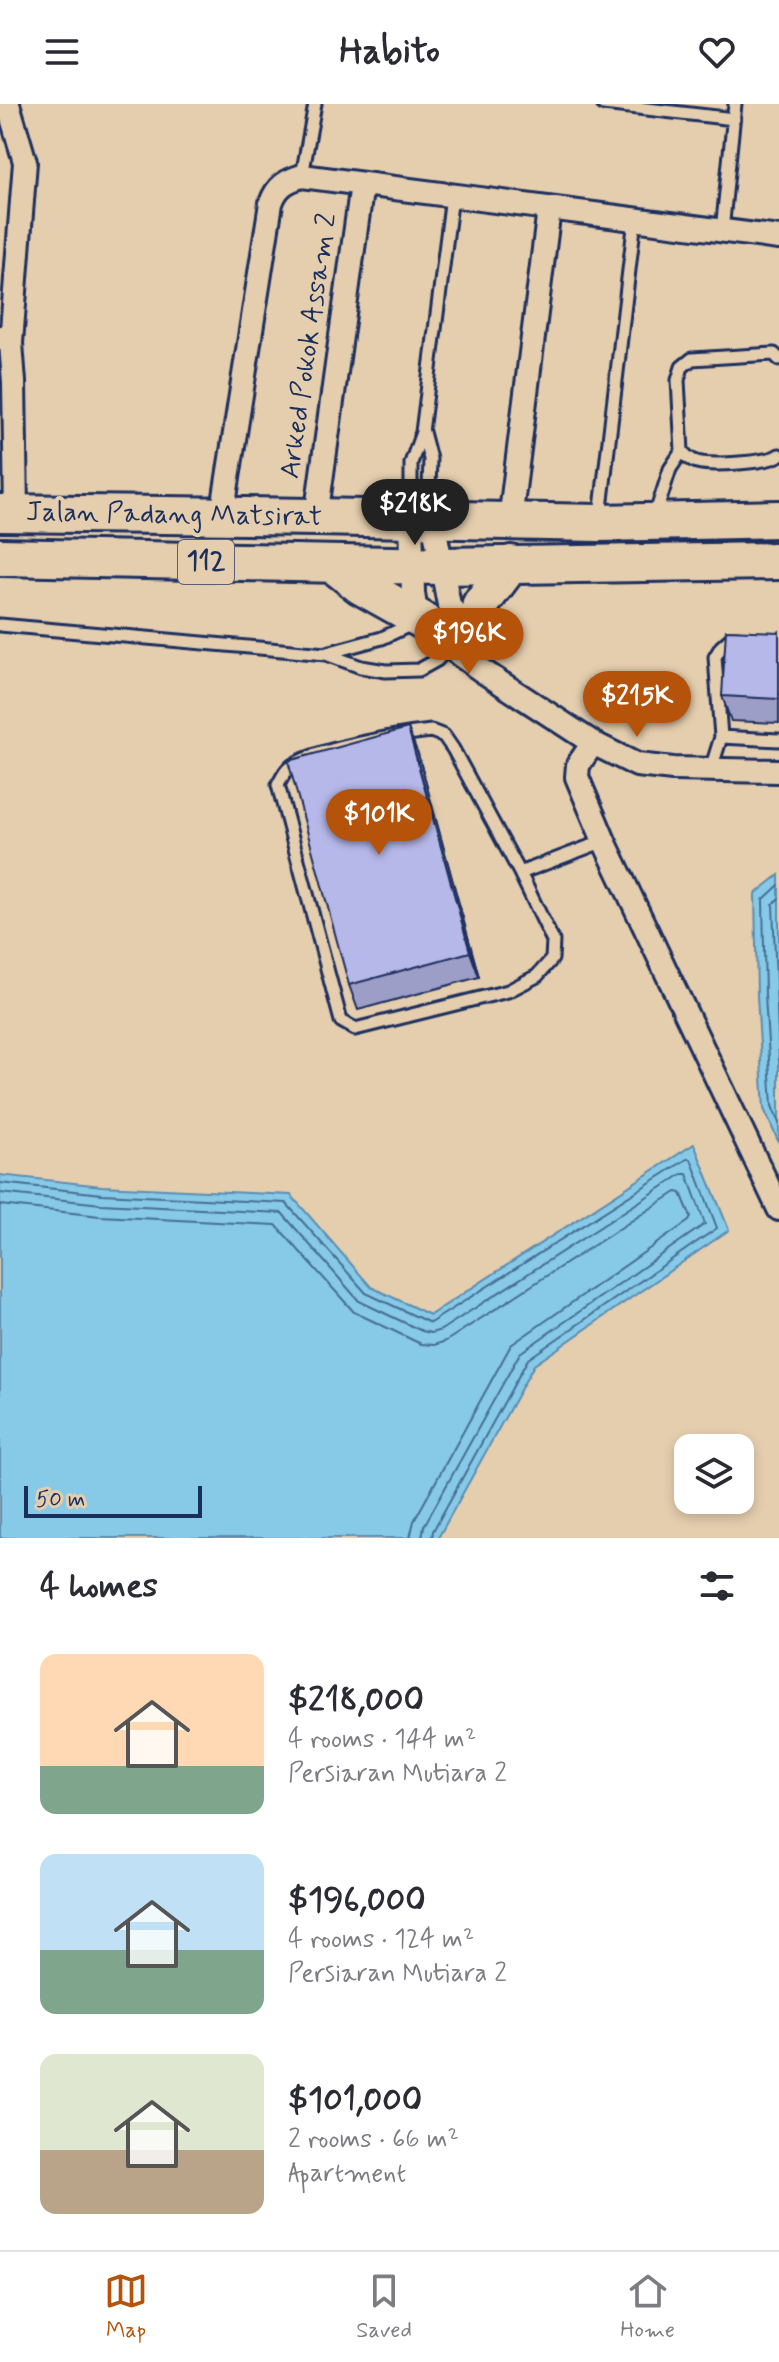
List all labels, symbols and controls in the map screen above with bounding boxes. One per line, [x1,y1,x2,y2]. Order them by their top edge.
text: Habito [339,29,440,76]
icon: menu [40,30,84,74]
icon: heart [695,30,739,74]
street label: Arked Pokok Assam 2 [272,211,346,481]
pin: $218K [359,479,471,547]
text: $218K [379,488,451,522]
street label: Jalan Padang Matsirat [26,494,322,536]
road number: 112 [178,540,234,584]
pin: $196K [413,608,525,676]
text: $196K [432,617,506,651]
pin: $215K [581,671,693,739]
text: $215K [601,680,673,714]
pin: $101K [323,789,435,857]
text: $101K [344,798,414,832]
map controls [674,1434,754,1514]
button: layers [674,1434,754,1514]
scale bar [24,1482,202,1518]
text: 50 m [36,1486,85,1514]
text: 4 homes [40,1564,158,1609]
icon: filters [695,1564,739,1608]
text: $218,000 [288,1678,424,1723]
icon: home [104,1686,200,1782]
text: 4 rooms · 144 m² [288,1723,476,1757]
text: Persiaran Mutiara 2 [288,1757,507,1791]
text: $196,000 [288,1878,426,1923]
icon: home [104,1886,200,1982]
text: 4 rooms · 124 m² [288,1923,474,1957]
text: Persiaran Mutiara 2 [288,1957,507,1991]
text: $101,000 [288,2078,422,2123]
icon: home [104,2086,200,2182]
text: 2 rooms · 66 m² [288,2123,459,2157]
text: Apartment [288,2157,406,2191]
tab: Map [104,2269,148,2345]
tab: Saved [356,2269,412,2345]
tab: Home [620,2269,675,2345]

